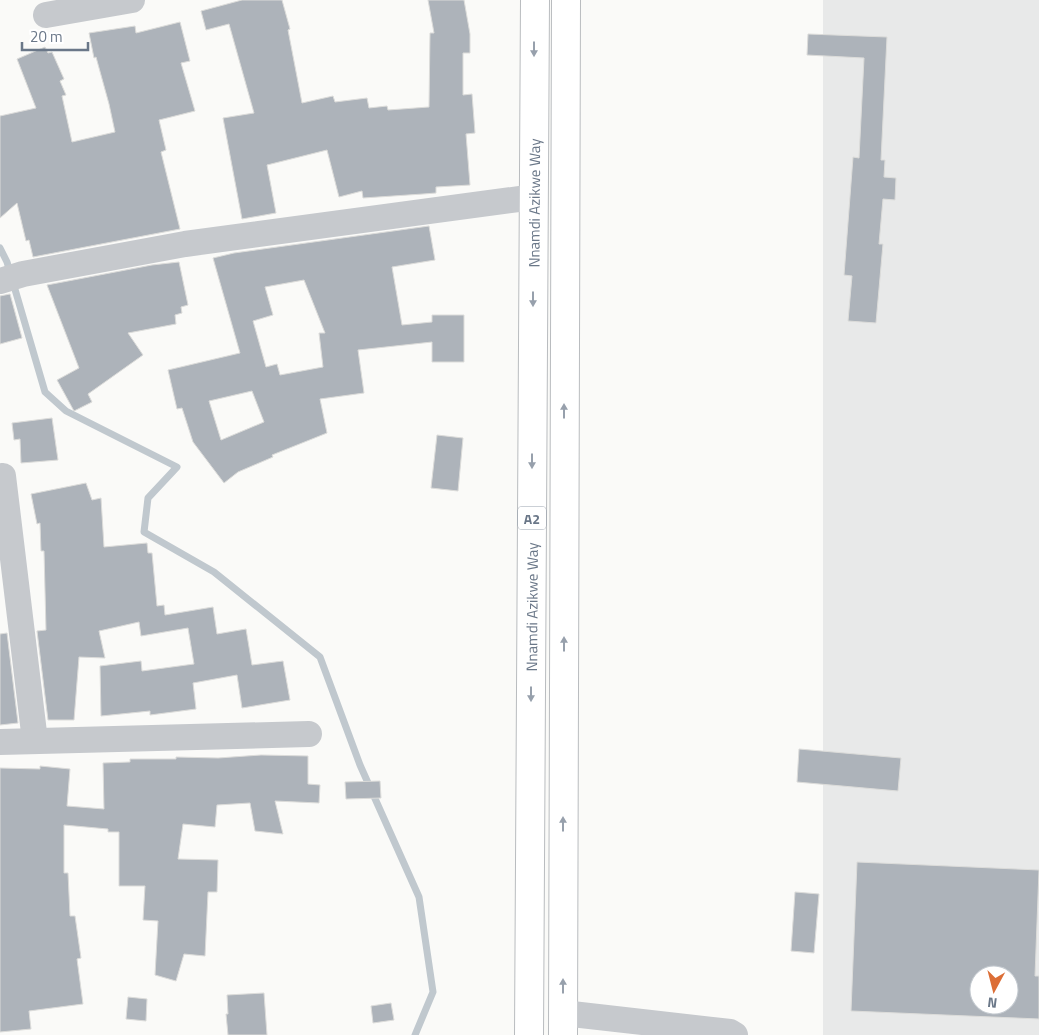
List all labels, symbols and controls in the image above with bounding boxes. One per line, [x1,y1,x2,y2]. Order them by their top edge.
scale bar [22,20,89,52]
text: 20 m [30,25,63,48]
one-way arrow [530,41,538,57]
street label: Nnamdi Azikwe Way [522,138,546,268]
one-way arrow [529,291,537,307]
one-way arrow [560,403,568,419]
one-way arrow [528,453,536,469]
road number: A2 [518,506,546,530]
street label: Nnamdi Azikwe Way [520,542,543,672]
one-way arrow [560,636,568,652]
one-way arrow [527,686,535,702]
one-way arrow [559,816,567,832]
north arrow [969,965,1019,1015]
one-way arrow [559,978,567,994]
text: N [986,992,998,1014]

